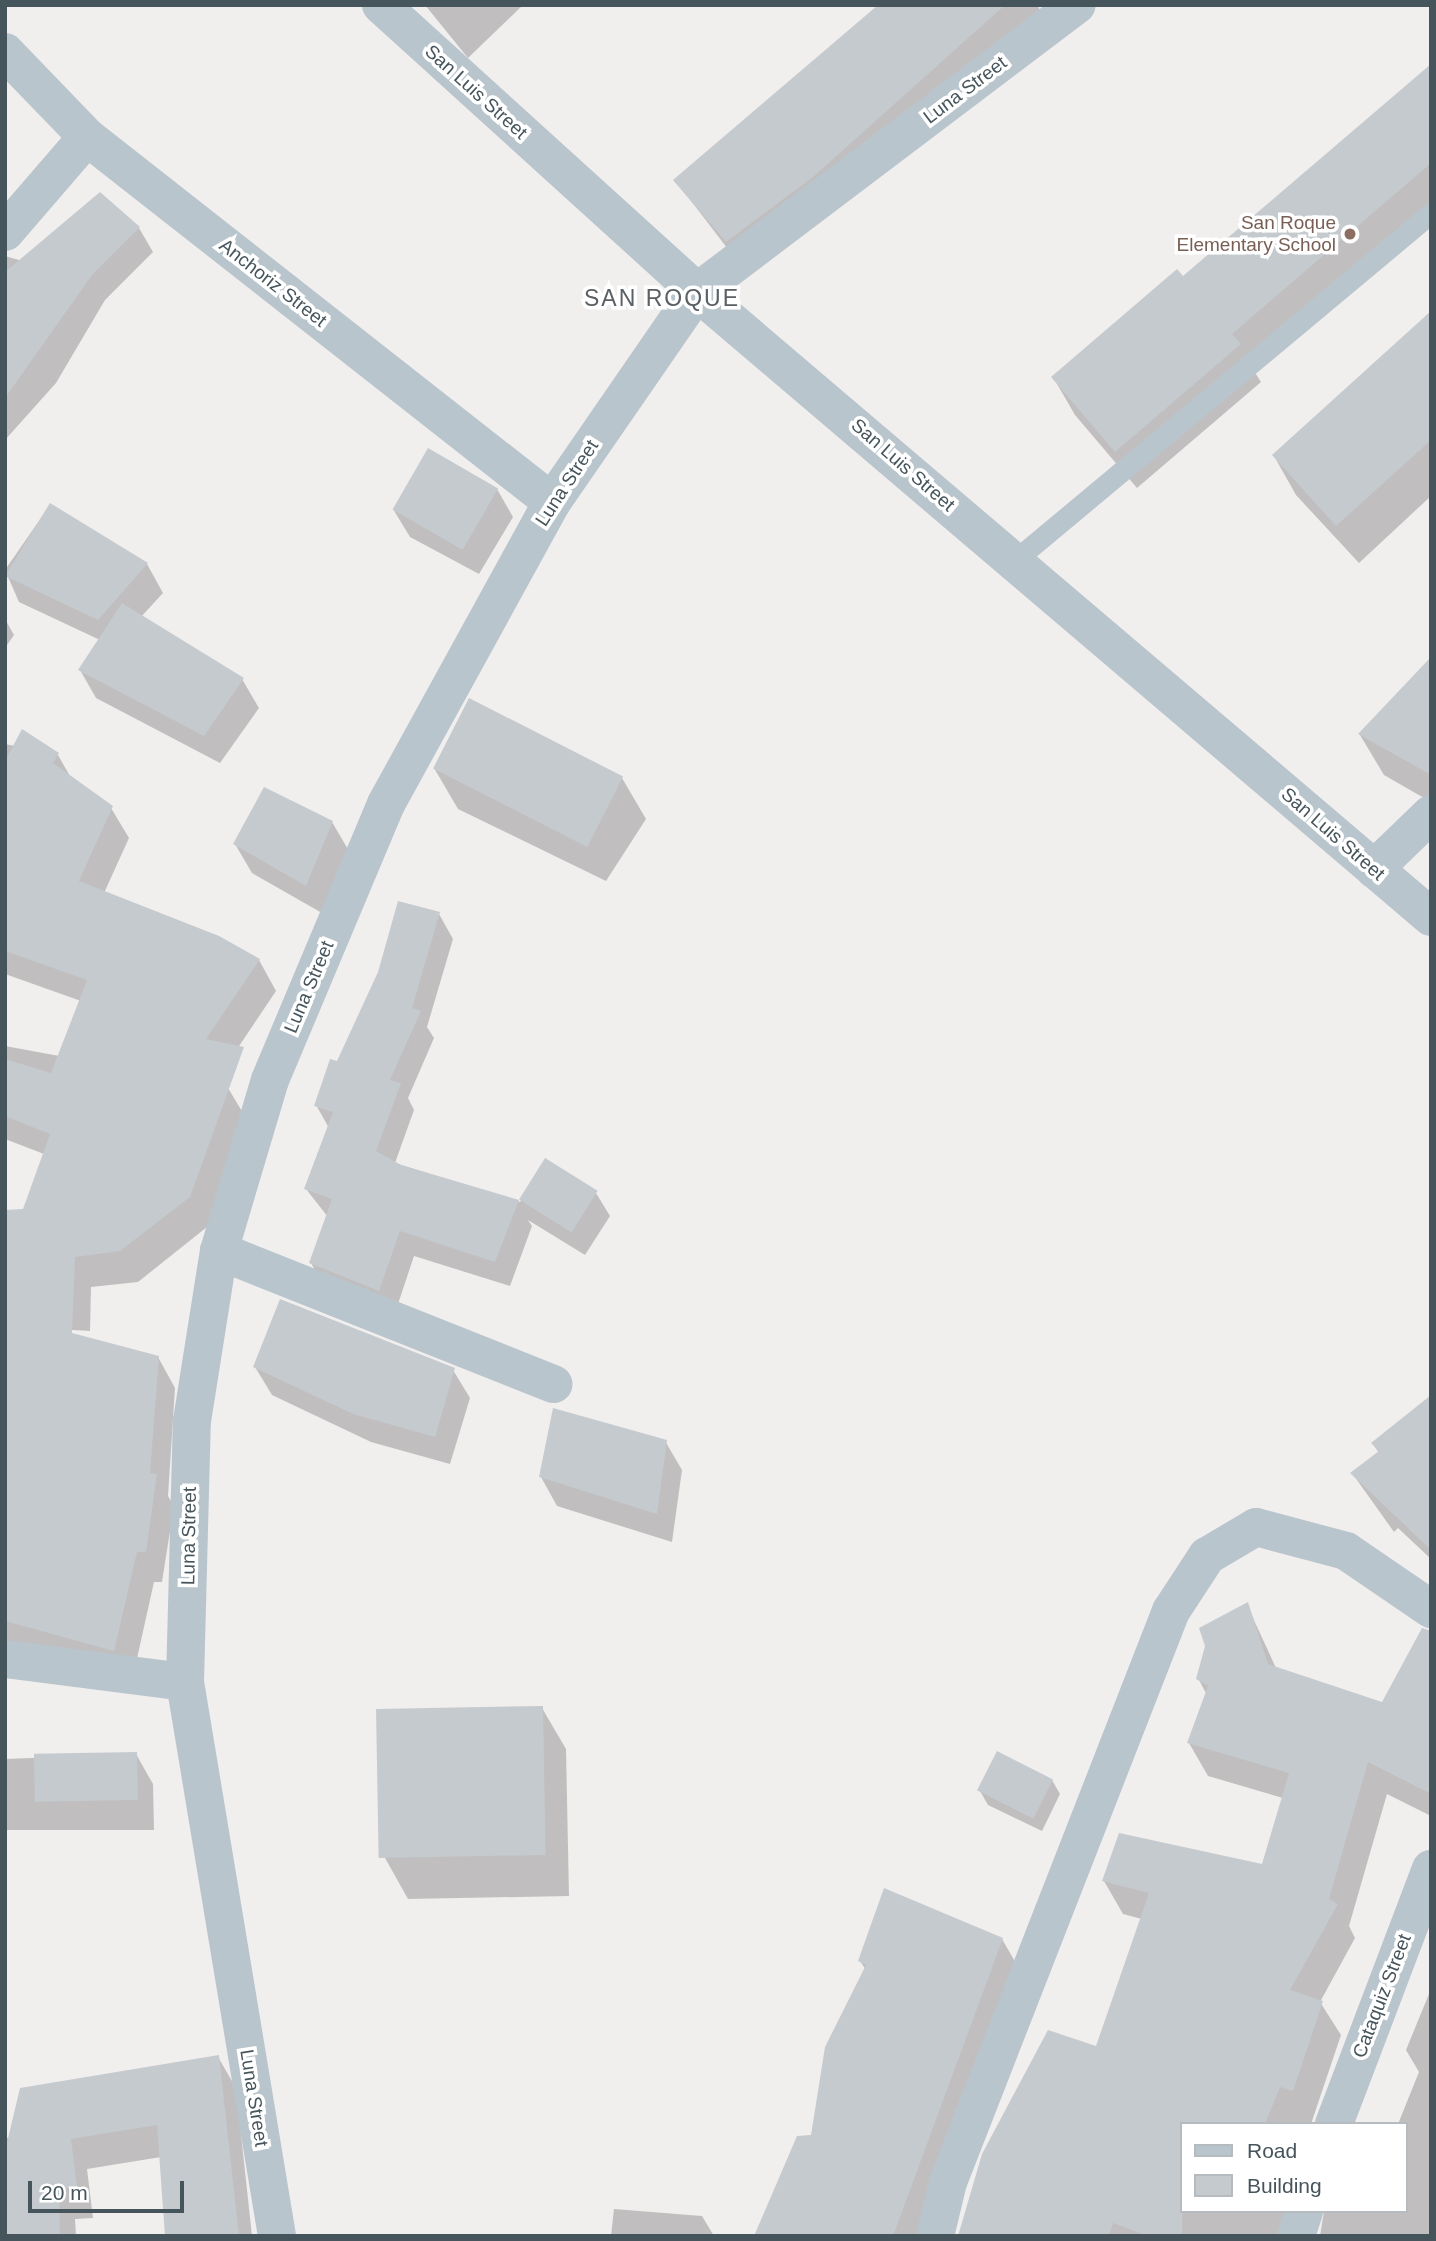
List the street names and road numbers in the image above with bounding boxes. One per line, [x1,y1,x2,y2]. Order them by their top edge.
street label: San Luis Street [420,40,532,144]
street label: Luna Street [919,51,1011,129]
street label: Anchoriz Street [215,234,331,332]
street label: San Luis Street [846,414,960,516]
street label: Luna Street [531,436,603,530]
street label: San Luis Street [1276,783,1390,885]
street label: Luna Street [279,937,339,1037]
street label: Luna Street [177,1487,201,1585]
street label: Cataquiz Street [1348,1931,1416,2061]
street label: Luna Street [235,2048,273,2148]

